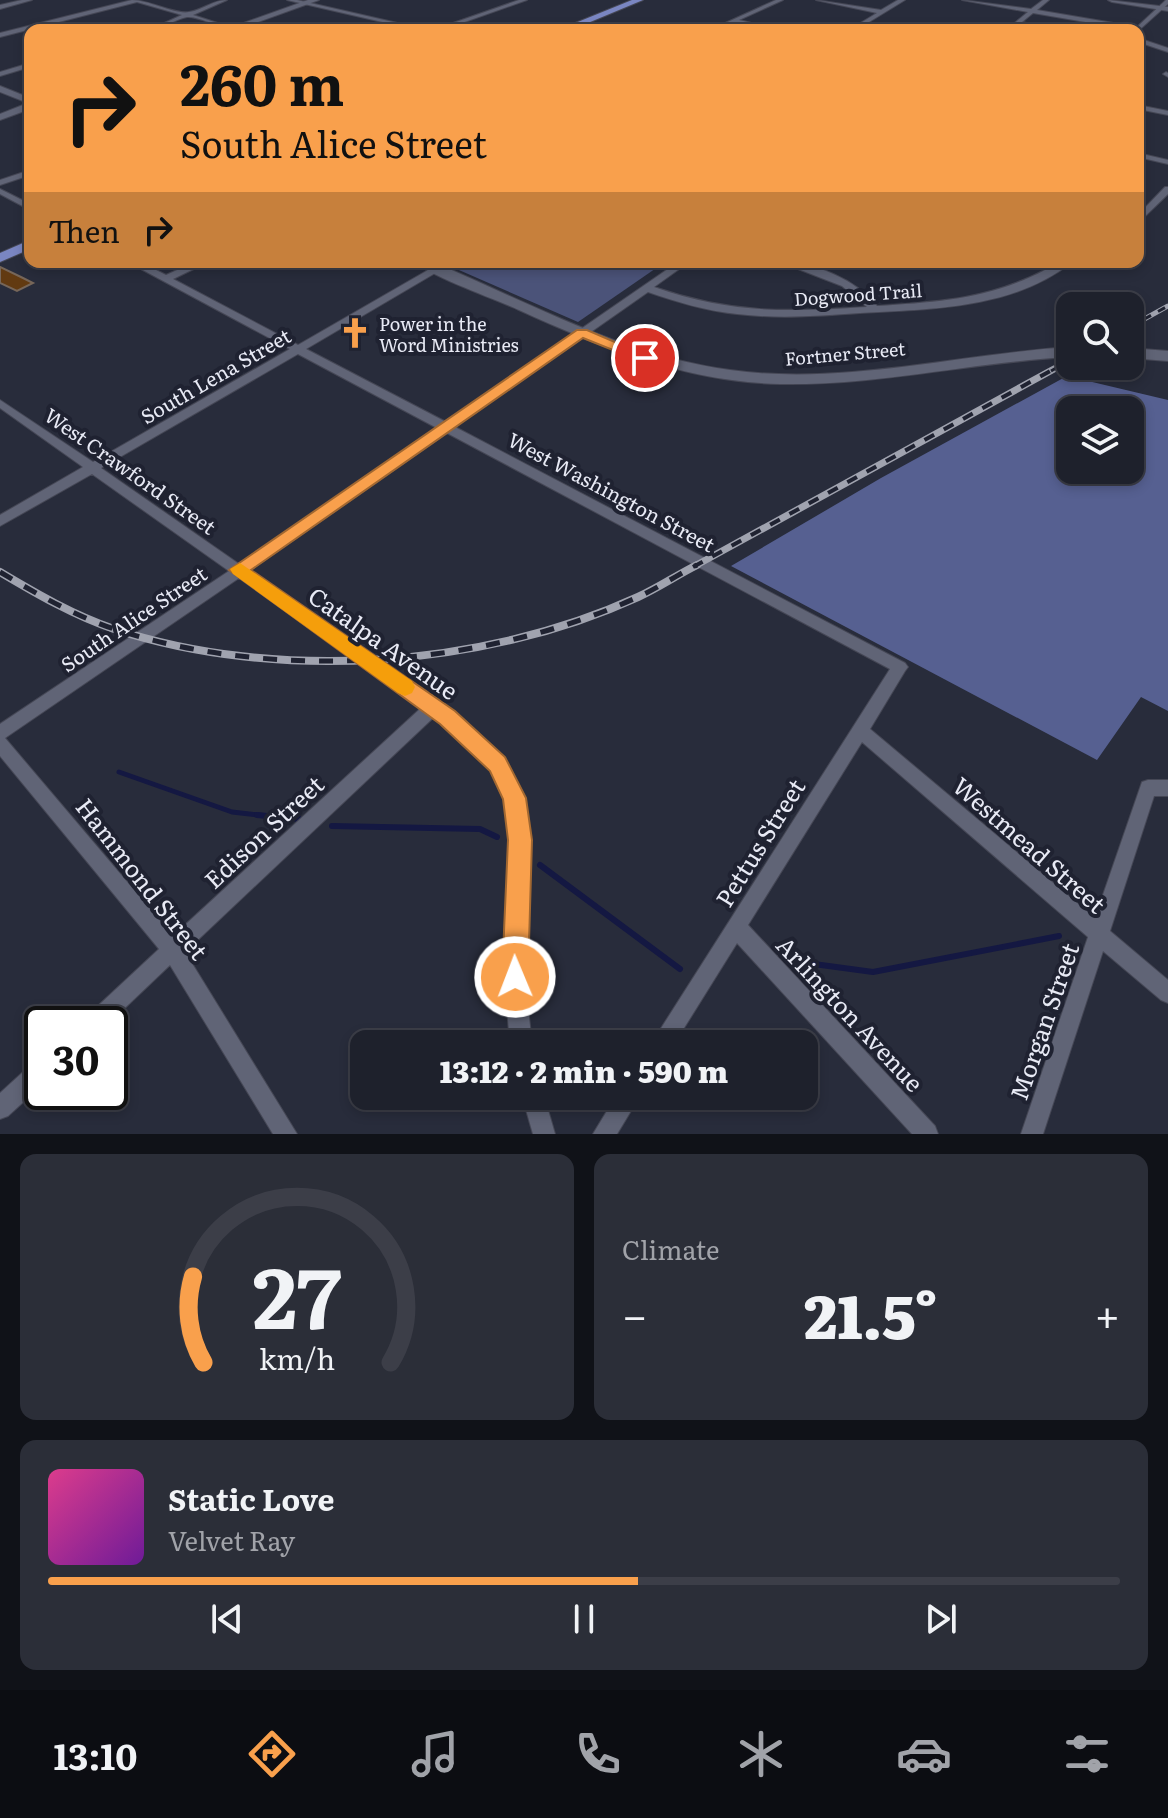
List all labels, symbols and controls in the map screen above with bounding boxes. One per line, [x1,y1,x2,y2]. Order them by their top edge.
text: 260 m [180,40,344,123]
icon: right [48,56,152,160]
text: South Alice Street [180,116,487,169]
text: Then [48,208,120,252]
icon: right [136,208,180,252]
street label: Dogwood Trail [793,276,923,312]
map controls [1056,292,1144,484]
button: search [1056,292,1144,380]
place label: Power in the Word Ministries [379,310,519,358]
church icon: Power in the Word Ministries [338,316,372,350]
street label: South Lena Street [134,320,296,430]
pin [611,324,679,392]
street label: Fortner Street [784,334,907,372]
icon: arrive [623,336,667,380]
button: layers [1056,396,1144,484]
street label: West Crawford Street [39,399,223,541]
street label: West Washington Street [503,424,721,558]
street label: South Alice Street [54,558,212,678]
street label: Catalpa Avenue [302,577,466,707]
street label: Edison Street [195,766,331,896]
street label: Westmead Street [946,768,1114,921]
street label: Pettus Street [706,771,812,913]
street label: Hammond Street [69,790,218,967]
street label: Arlington Avenue [769,927,933,1099]
position arrow [473,935,557,1019]
street label: Morgan Street [1000,937,1086,1104]
speed limit sign: 30 [24,1006,128,1110]
text: 13:12 · 2 min · 590 m [440,1048,728,1092]
text: Climate [622,1229,720,1268]
text: 27 [253,1231,341,1355]
text: 21.5° [804,1268,938,1357]
text: − [622,1280,648,1346]
text: + [1094,1280,1120,1346]
text: km/h [259,1336,335,1379]
text: Static Love [168,1476,335,1520]
text: Velvet Ray [168,1520,295,1559]
icon: previous [205,1597,249,1641]
icon: pause [562,1597,606,1641]
icon: next [919,1597,963,1641]
icon: directions [244,1726,300,1782]
icon: music [407,1726,463,1782]
icon: phone [570,1726,626,1782]
icon: climate [733,1726,789,1782]
icon: car [896,1726,952,1782]
icon: filters [1059,1726,1115,1782]
text: 13:10 [53,1728,137,1781]

